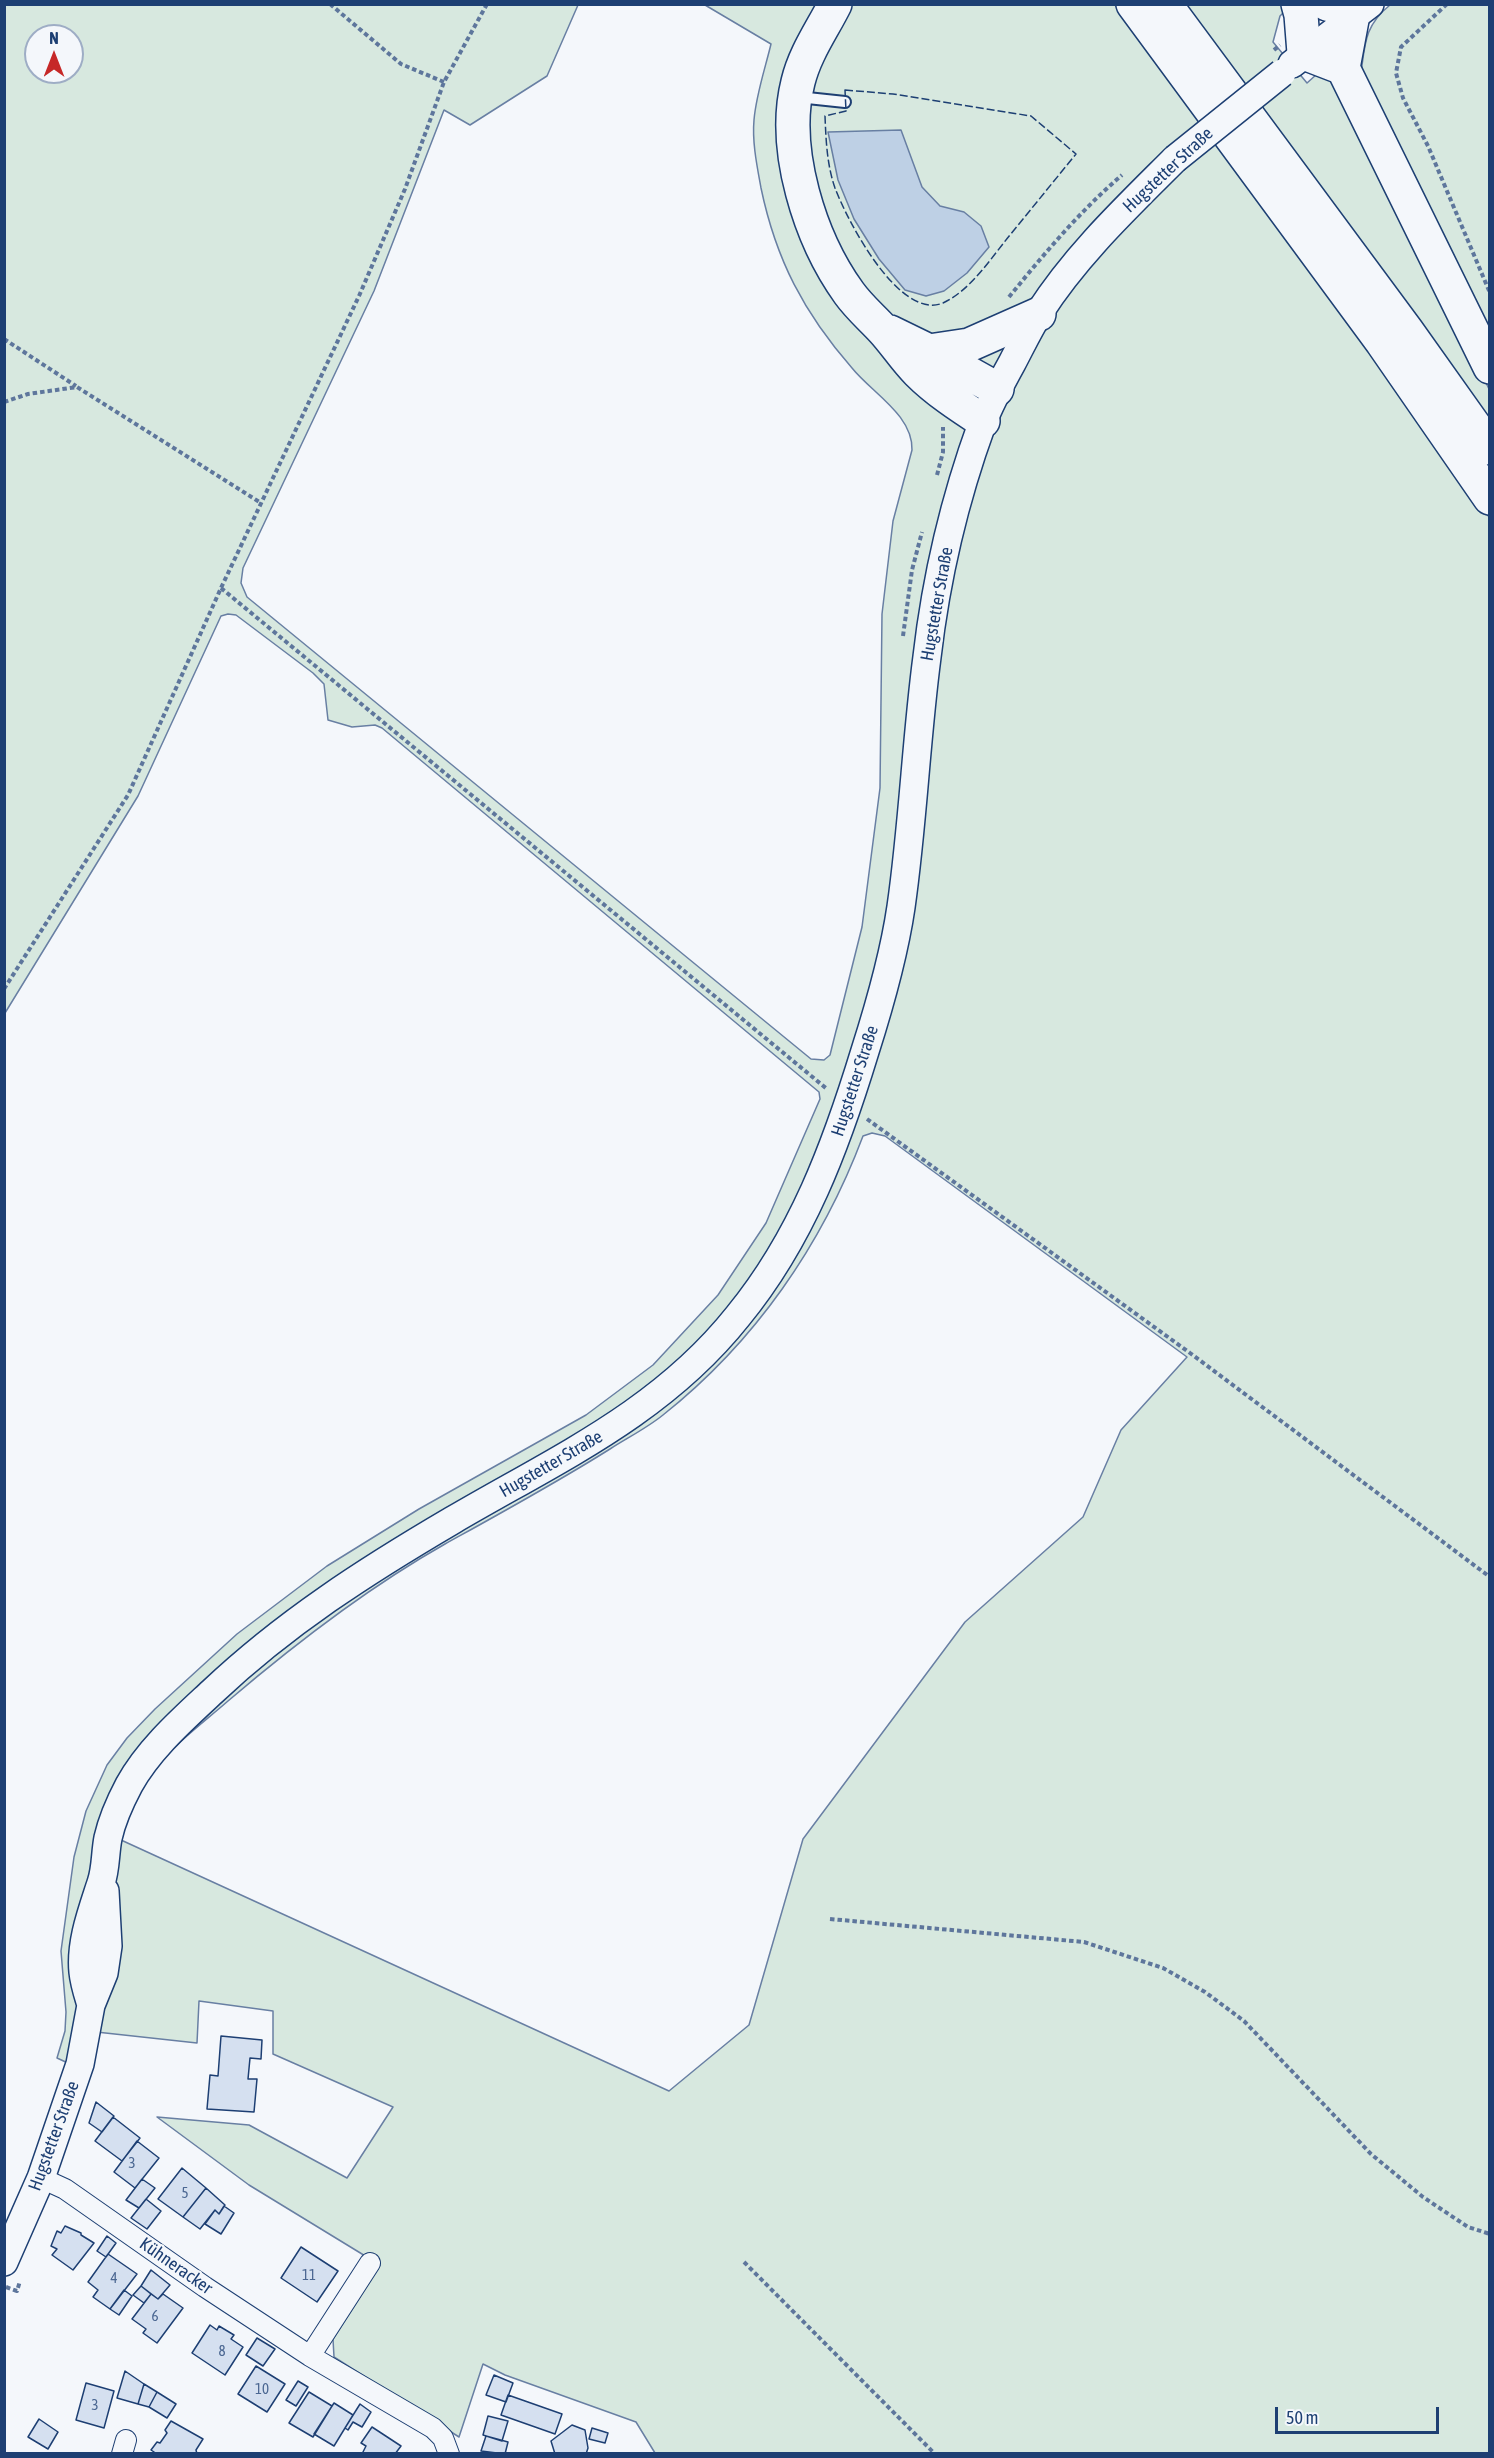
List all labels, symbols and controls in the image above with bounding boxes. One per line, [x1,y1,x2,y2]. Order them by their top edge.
north arrow [24,24,84,84]
text: N [49,29,59,47]
street label: Hugstetter Straße [1118,123,1218,217]
street label: Hugstetter Straße [916,545,958,663]
street label: Hugstetter Straße [827,1023,883,1139]
street label: Hugstetter Straße [496,1426,606,1502]
street label: Hugstetter Straße [24,2078,84,2194]
house number: 3 [128,2154,136,2172]
house number: 5 [181,2184,189,2202]
street label: Kühneracker [135,2233,217,2299]
house number: 11 [302,2266,316,2284]
house number: 4 [110,2269,118,2287]
house number: 6 [151,2307,159,2325]
house number: 8 [218,2342,226,2360]
house number: 10 [255,2380,269,2398]
scale bar [1278,2395,1442,2433]
house number: 3 [91,2396,99,2414]
text: 50 m [1286,2407,1318,2428]

